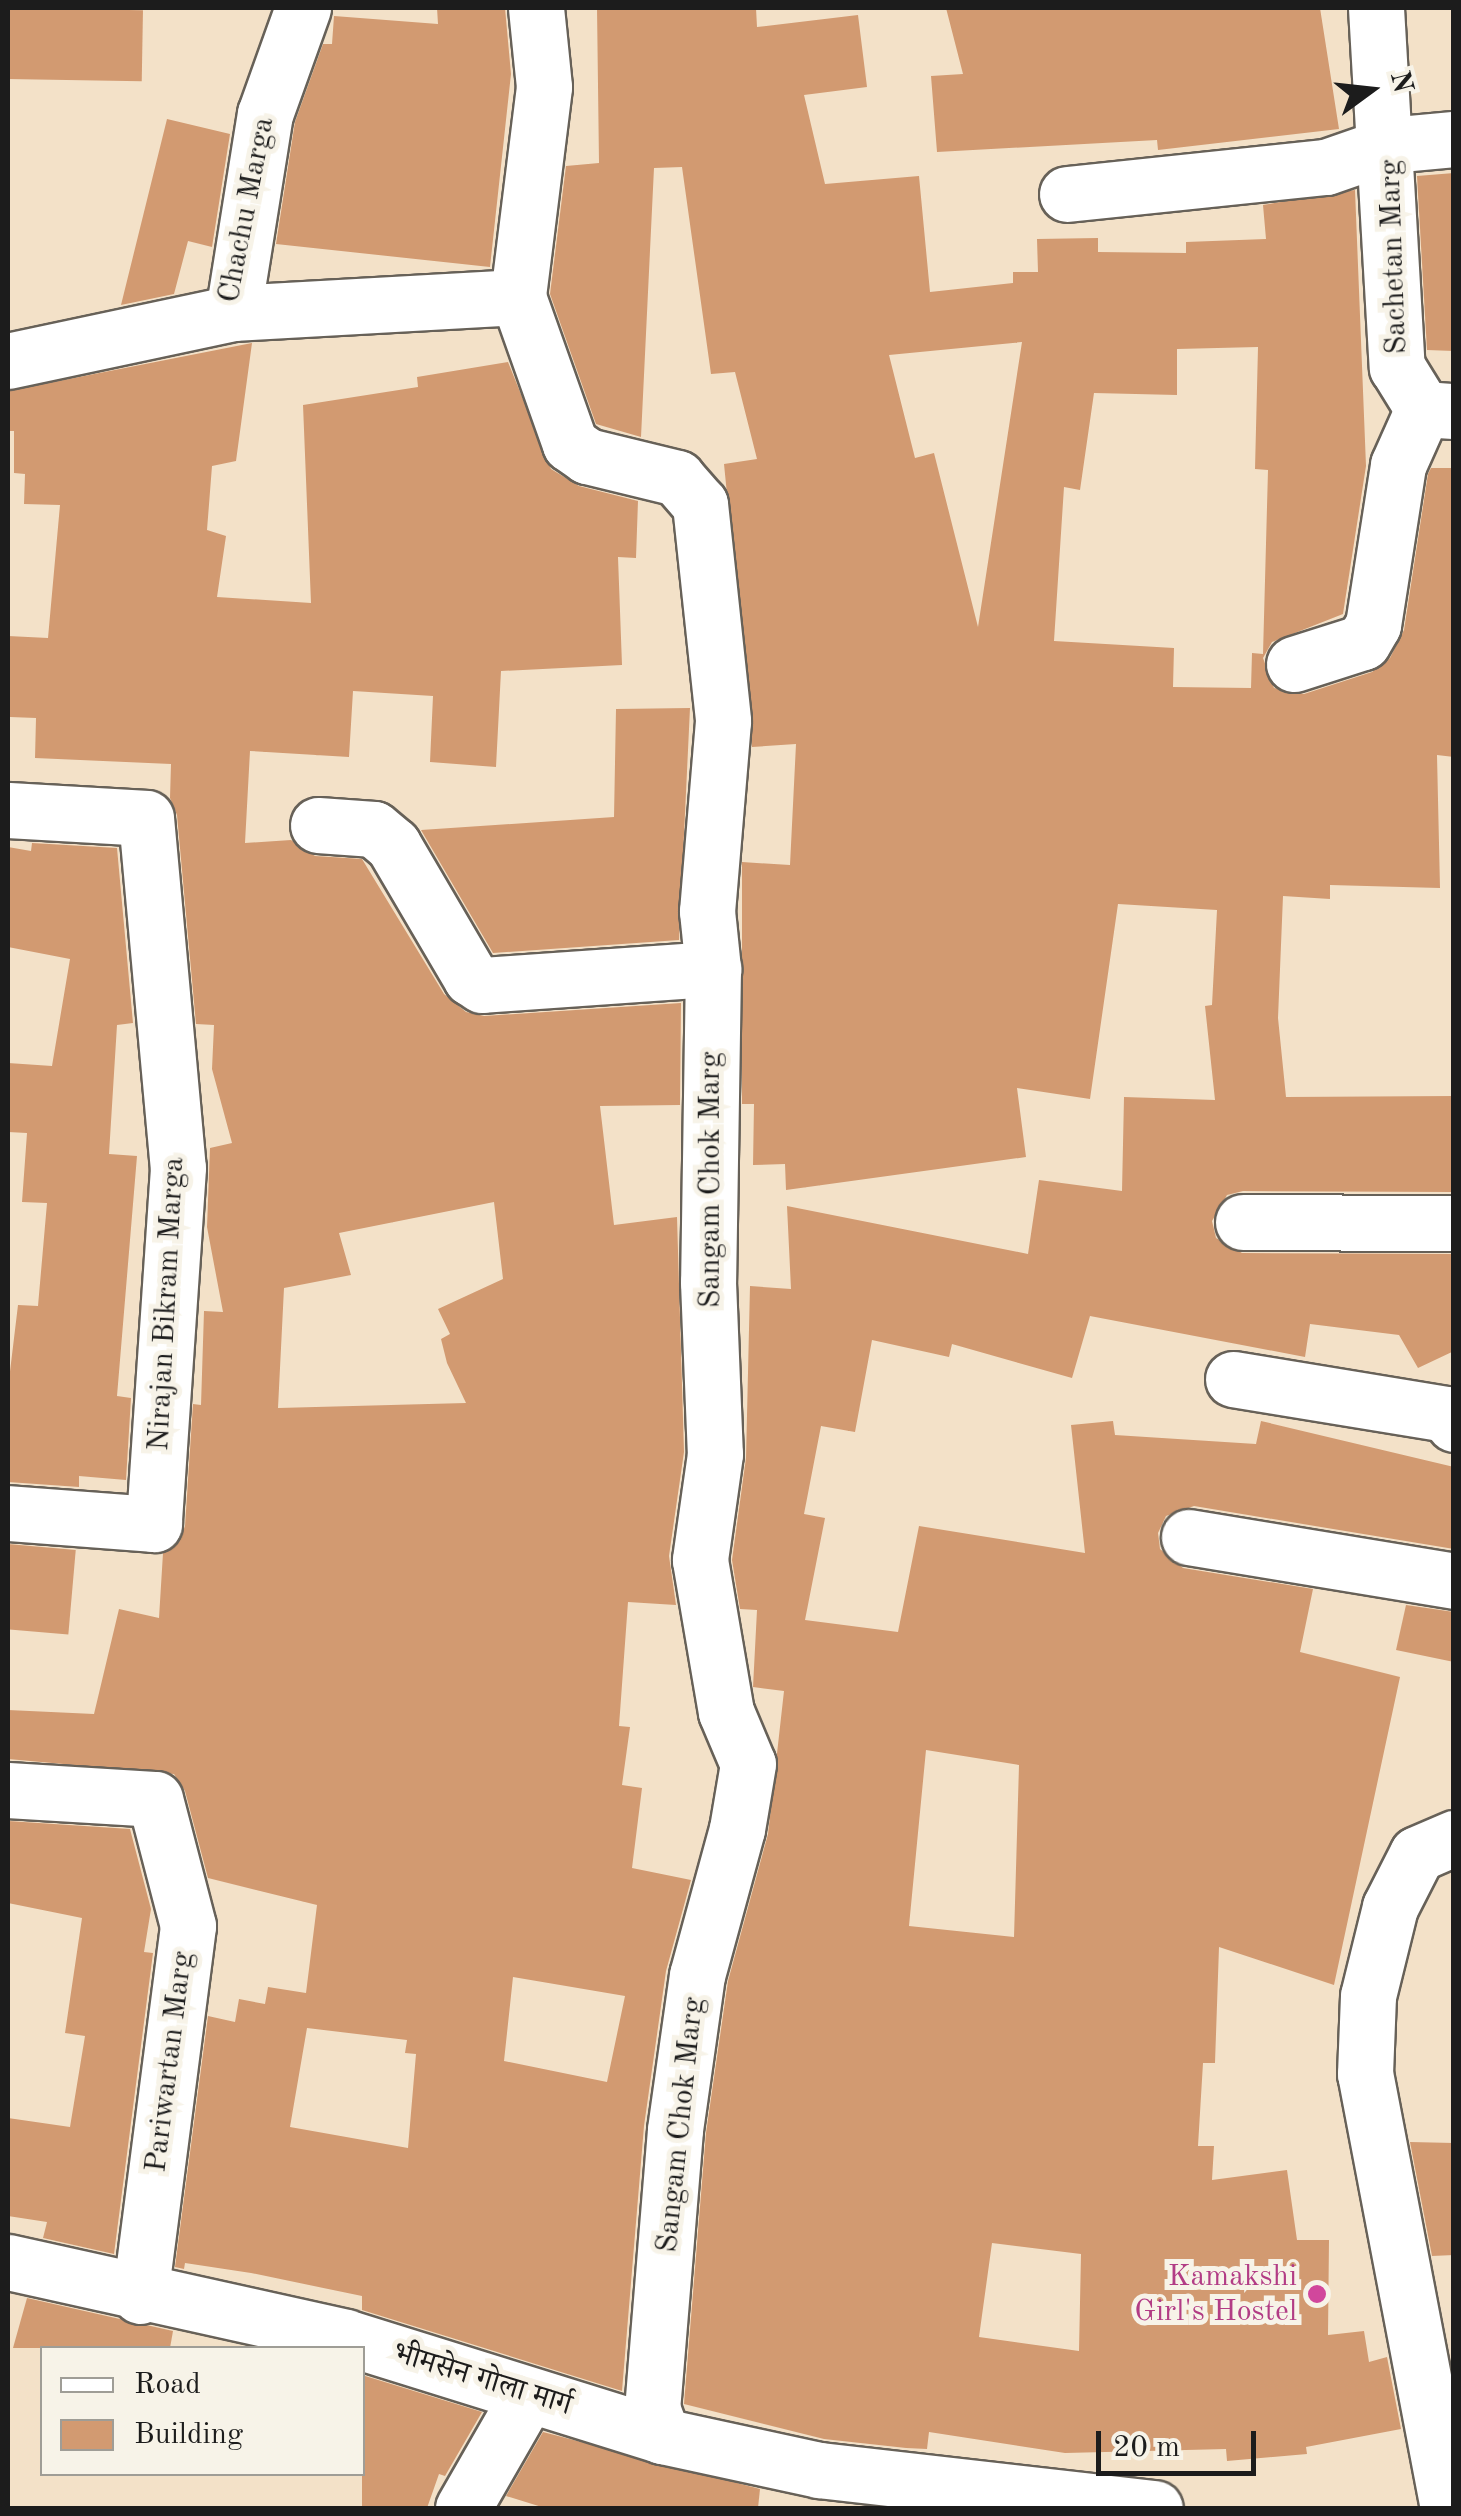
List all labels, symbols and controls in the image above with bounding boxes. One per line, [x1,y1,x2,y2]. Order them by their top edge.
north arrow [1321,40,1421,140]
text: N [1384,68,1416,96]
street label: Chachu Marga [211,114,283,306]
street label: Sachetan Marg [1373,159,1415,355]
street label: Sangam Chok Marg [693,1052,729,1308]
street label: Nirajan Bikram Marga [141,1156,193,1452]
street label: Pariwartan Marg [139,1950,201,2174]
street label: Sangam Chok Marg [650,1996,712,2254]
place label: Kamakshi Girl's Hostel [1134,2259,1297,2330]
marker: Kamakshi Girl's Hostel [1306,2283,1328,2305]
street label: भीमसेन गोला मार्ग [388,2336,576,2424]
legend [40,2346,365,2476]
text: Road [134,2370,201,2400]
scale bar [1101,2411,1261,2473]
text: Building [134,2420,243,2450]
text: 20 m [1113,2433,1180,2463]

